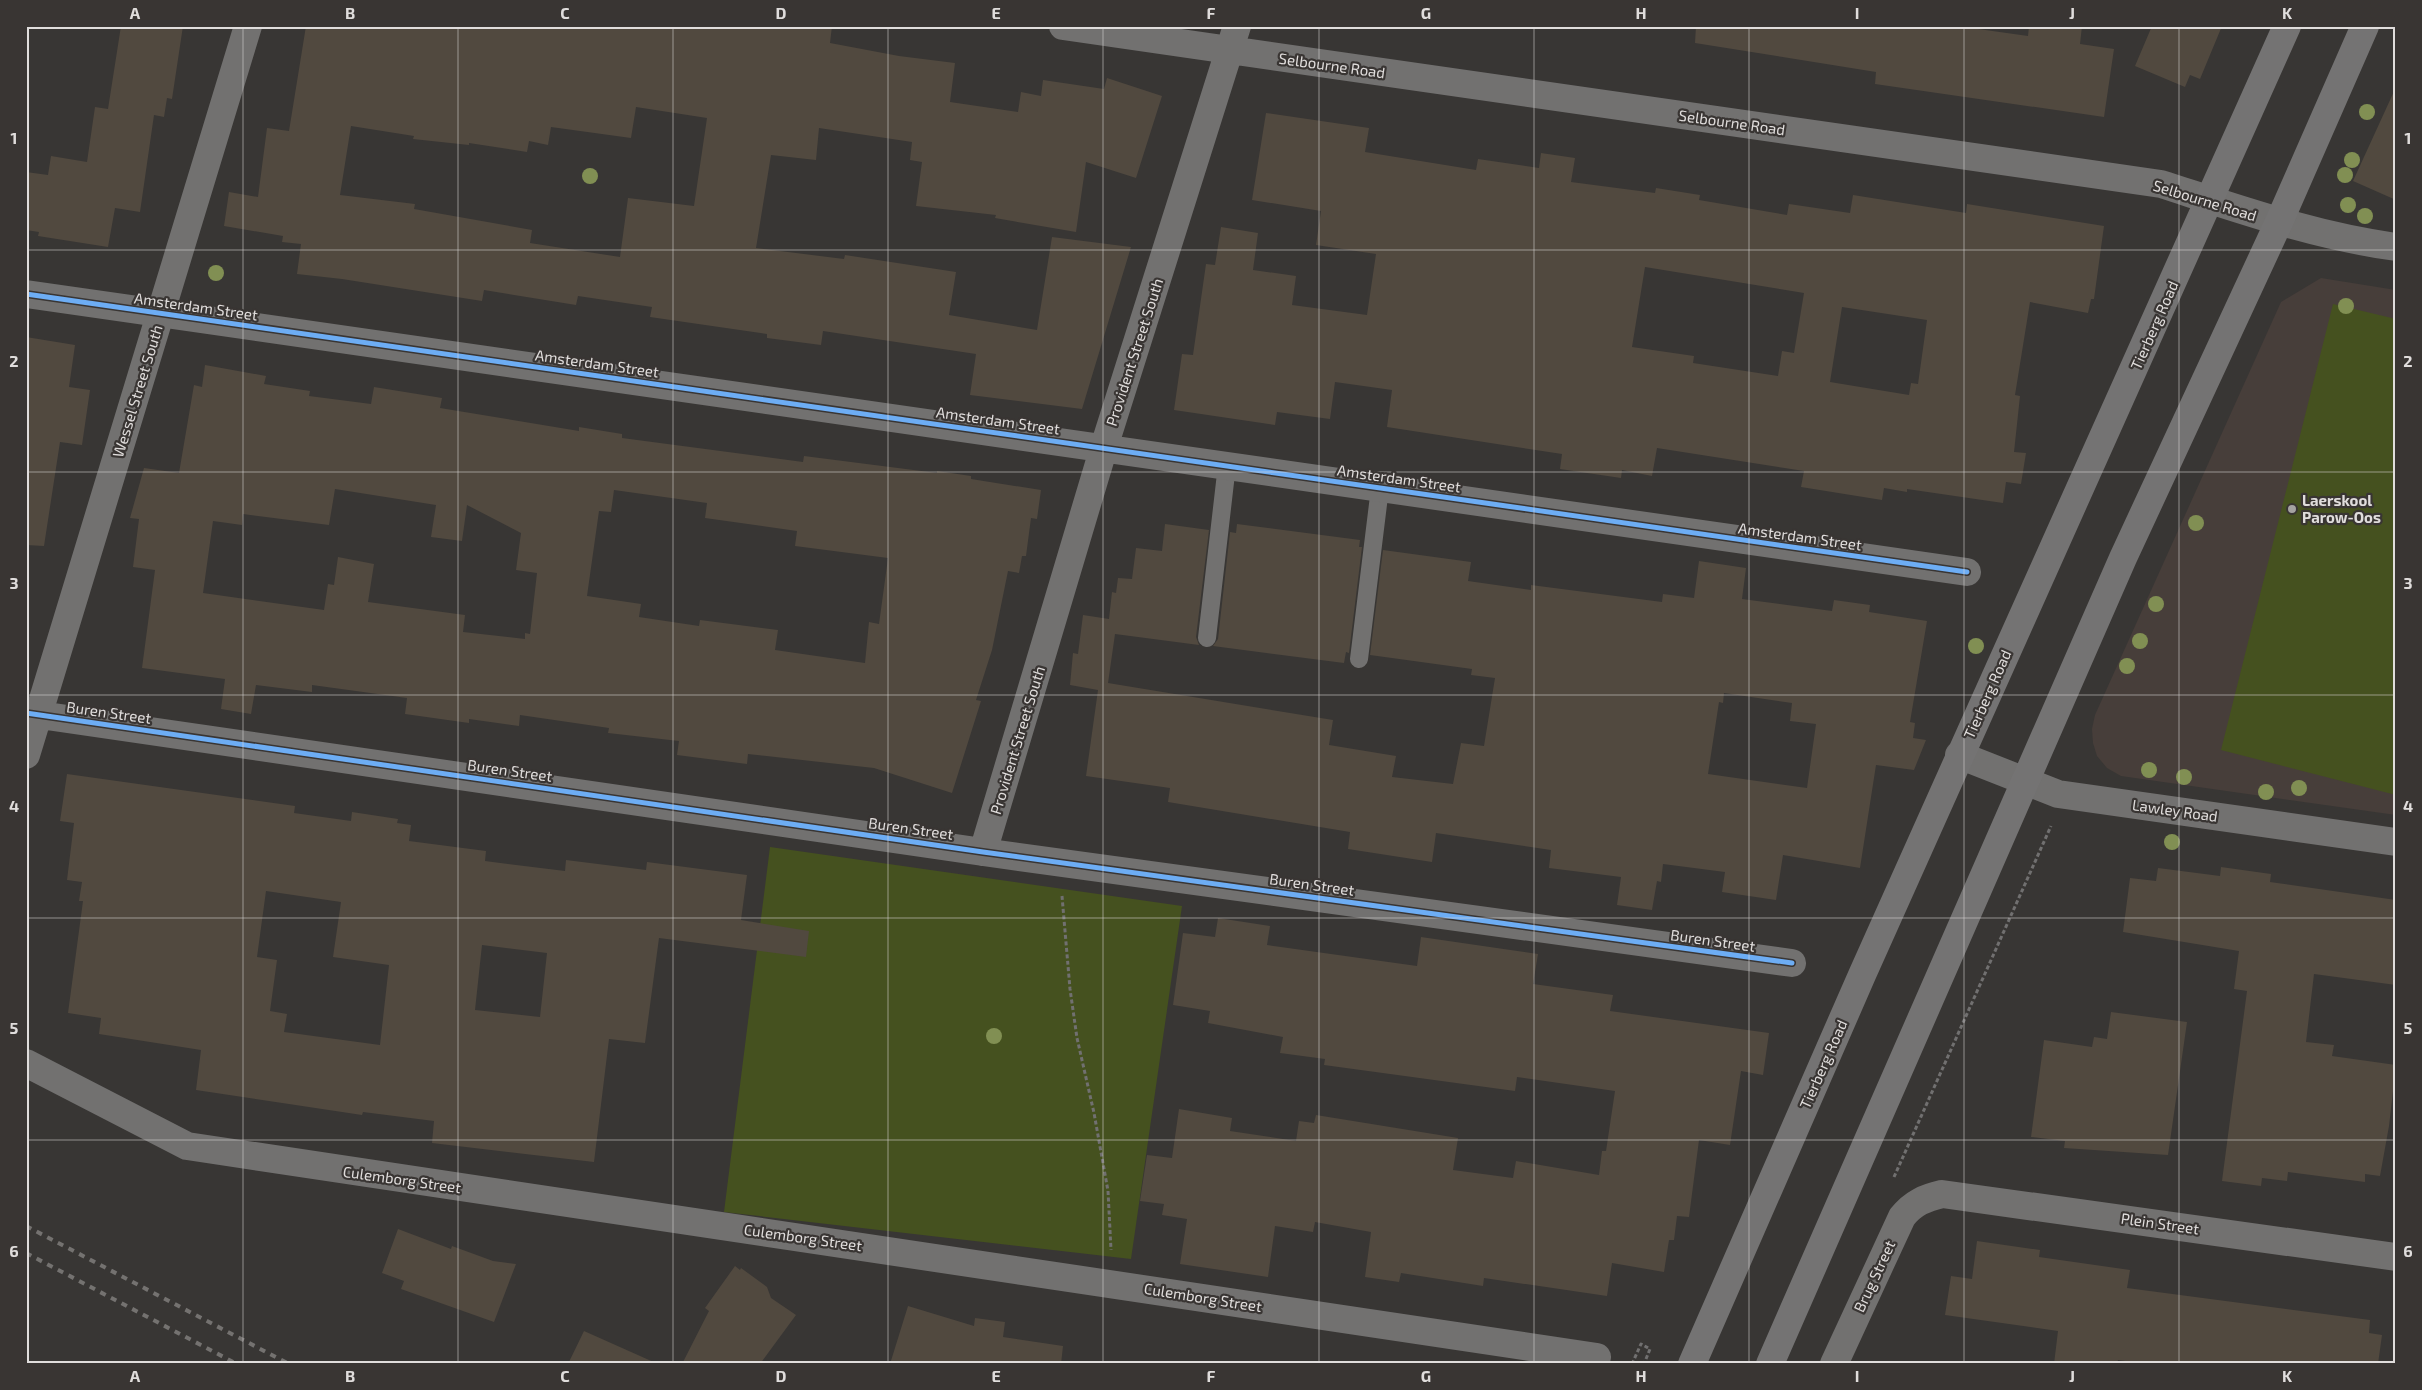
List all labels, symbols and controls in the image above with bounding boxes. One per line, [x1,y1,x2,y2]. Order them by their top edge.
text: A [130,3,141,22]
text: B [345,3,355,22]
text: C [560,3,570,22]
text: D [776,3,787,22]
text: E [991,3,1001,22]
text: F [1207,3,1216,22]
text: G [1421,3,1431,22]
text: H [1635,3,1647,22]
text: I [1855,3,1859,22]
text: J [2069,3,2075,22]
text: K [2282,3,2293,22]
street label: Selbourne Road [1278,49,1386,81]
street label: Selbourne Road [1678,106,1786,138]
text: 1 [11,128,17,147]
text: 1 [2405,128,2411,147]
street label: Selbourne Road [2151,176,2259,224]
street label: Provident Street South [1102,276,1166,428]
street label: Tierberg Road [2126,278,2182,372]
street label: Amsterdam Street [133,288,259,324]
street label: Wessel Street South [108,323,166,459]
street label: Amsterdam Street [534,345,660,381]
text: 2 [9,351,19,370]
text: 2 [2403,351,2413,370]
street label: Amsterdam Street [935,402,1061,438]
street label: Amsterdam Street [1336,460,1462,496]
place label: Laerskool Parow-Oos [2302,491,2381,526]
marker: Laerskool Parow-Oos [2286,503,2298,515]
street label: Amsterdam Street [1737,518,1863,554]
text: 3 [9,573,19,592]
text: 3 [2403,573,2413,592]
street label: Tierberg Road [1959,647,2015,741]
street label: Provident Street South [986,664,1048,816]
street label: Buren Street [65,697,153,727]
street label: Buren Street [466,755,554,785]
street label: Lawley Road [2131,795,2219,825]
text: 4 [9,796,19,815]
text: 4 [2403,796,2413,815]
street label: Buren Street [867,813,955,843]
street label: Buren Street [1268,869,1356,899]
street label: Buren Street [1669,925,1757,955]
street label: Tierberg Road [1795,1017,1851,1111]
text: 5 [10,1018,19,1037]
text: 5 [2404,1018,2413,1037]
street label: Culemborg Street [342,1162,463,1196]
street label: Plein Street [2120,1209,2201,1237]
street label: Culemborg Street [743,1220,864,1254]
street label: Brug Street [1850,1237,1899,1315]
text: 6 [9,1241,19,1260]
text: 6 [2403,1241,2413,1260]
street label: Culemborg Street [1143,1279,1264,1315]
text: A [130,1366,141,1385]
text: B [345,1366,355,1385]
text: C [560,1366,570,1385]
text: D [776,1366,787,1385]
text: E [991,1366,1001,1385]
text: F [1207,1366,1216,1385]
text: G [1421,1366,1431,1385]
text: H [1635,1366,1647,1385]
text: I [1855,1366,1859,1385]
text: J [2069,1366,2075,1385]
text: K [2282,1366,2293,1385]

